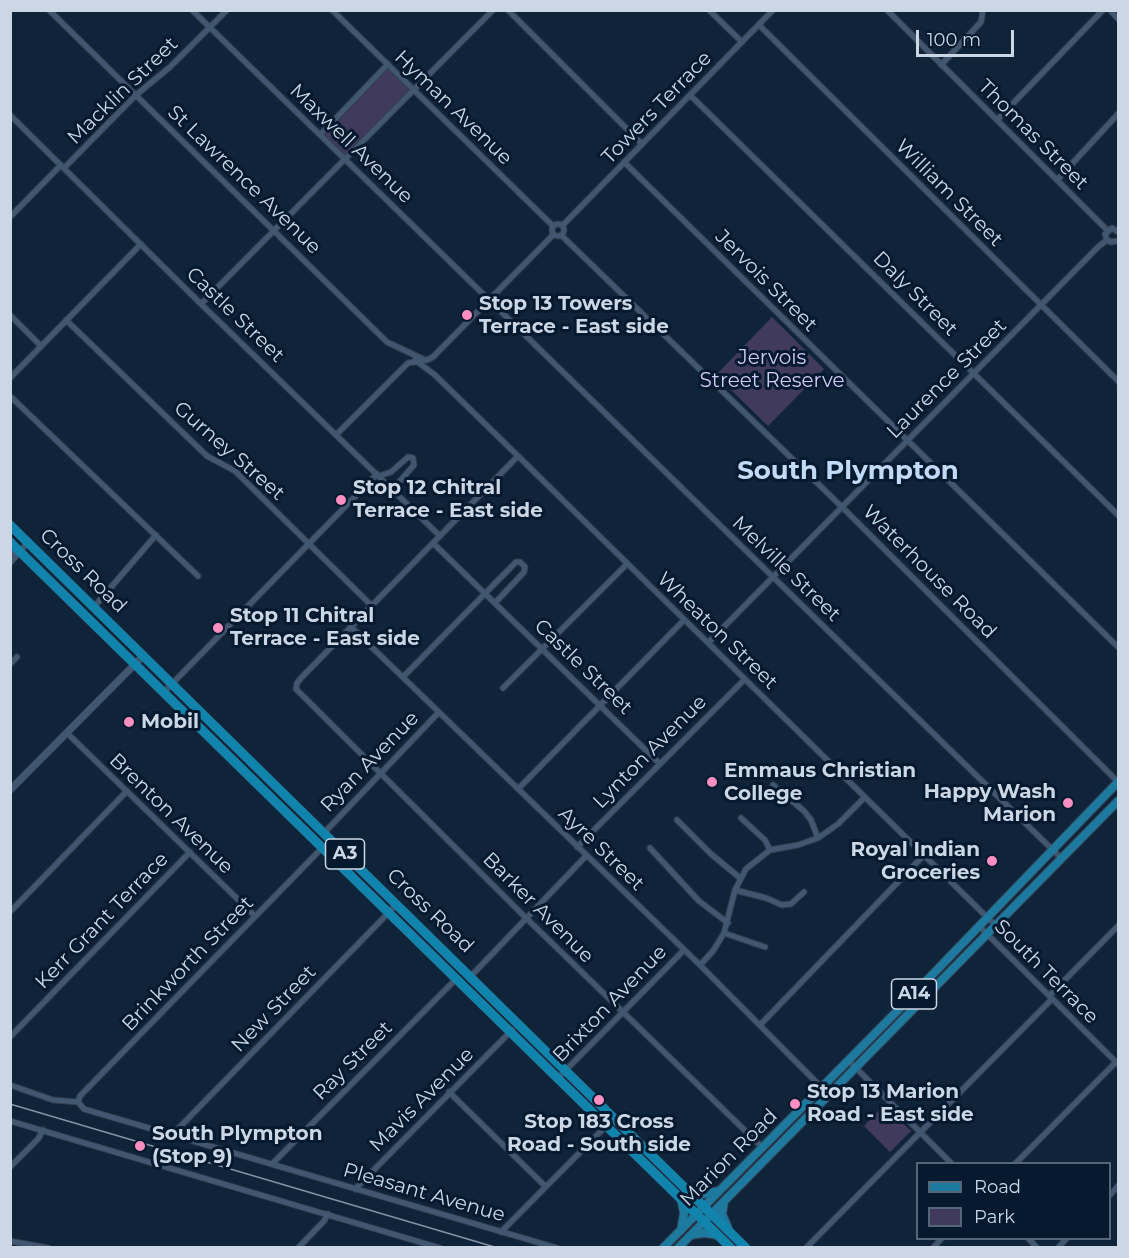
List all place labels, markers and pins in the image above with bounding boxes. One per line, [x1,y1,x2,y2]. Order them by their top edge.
place label: Stop 13 Towers Terrace - East side [479,292,669,339]
marker: Stop 13 Towers Terrace - East side [460,308,474,322]
place label: Stop 12 Chitral Terrace - East side [353,476,543,523]
marker: Stop 12 Chitral Terrace - East side [334,493,348,507]
place label: Stop 11 Chitral Terrace - East side [230,604,420,651]
marker: Stop 11 Chitral Terrace - East side [211,621,225,635]
place label: Mobil [141,710,199,734]
marker: Mobil [122,715,136,729]
place label: Emmaus Christian College [724,759,916,806]
marker: Emmaus Christian College [705,775,719,789]
place label: Happy Wash Marion [924,780,1056,827]
marker: Happy Wash Marion [1061,796,1075,810]
place label: Royal Indian Groceries [850,838,980,885]
marker: Royal Indian Groceries [985,854,999,868]
place label: Stop 13 Marion Road - East side [807,1080,974,1127]
marker: Stop 183 Cross Road - South side [592,1093,606,1107]
marker: Stop 13 Marion Road - East side [788,1097,802,1111]
place label: Stop 183 Cross Road - South side [507,1110,691,1157]
place label: South Plympton (Stop 9) [152,1122,322,1169]
marker: South Plympton (Stop 9) [133,1139,147,1153]

